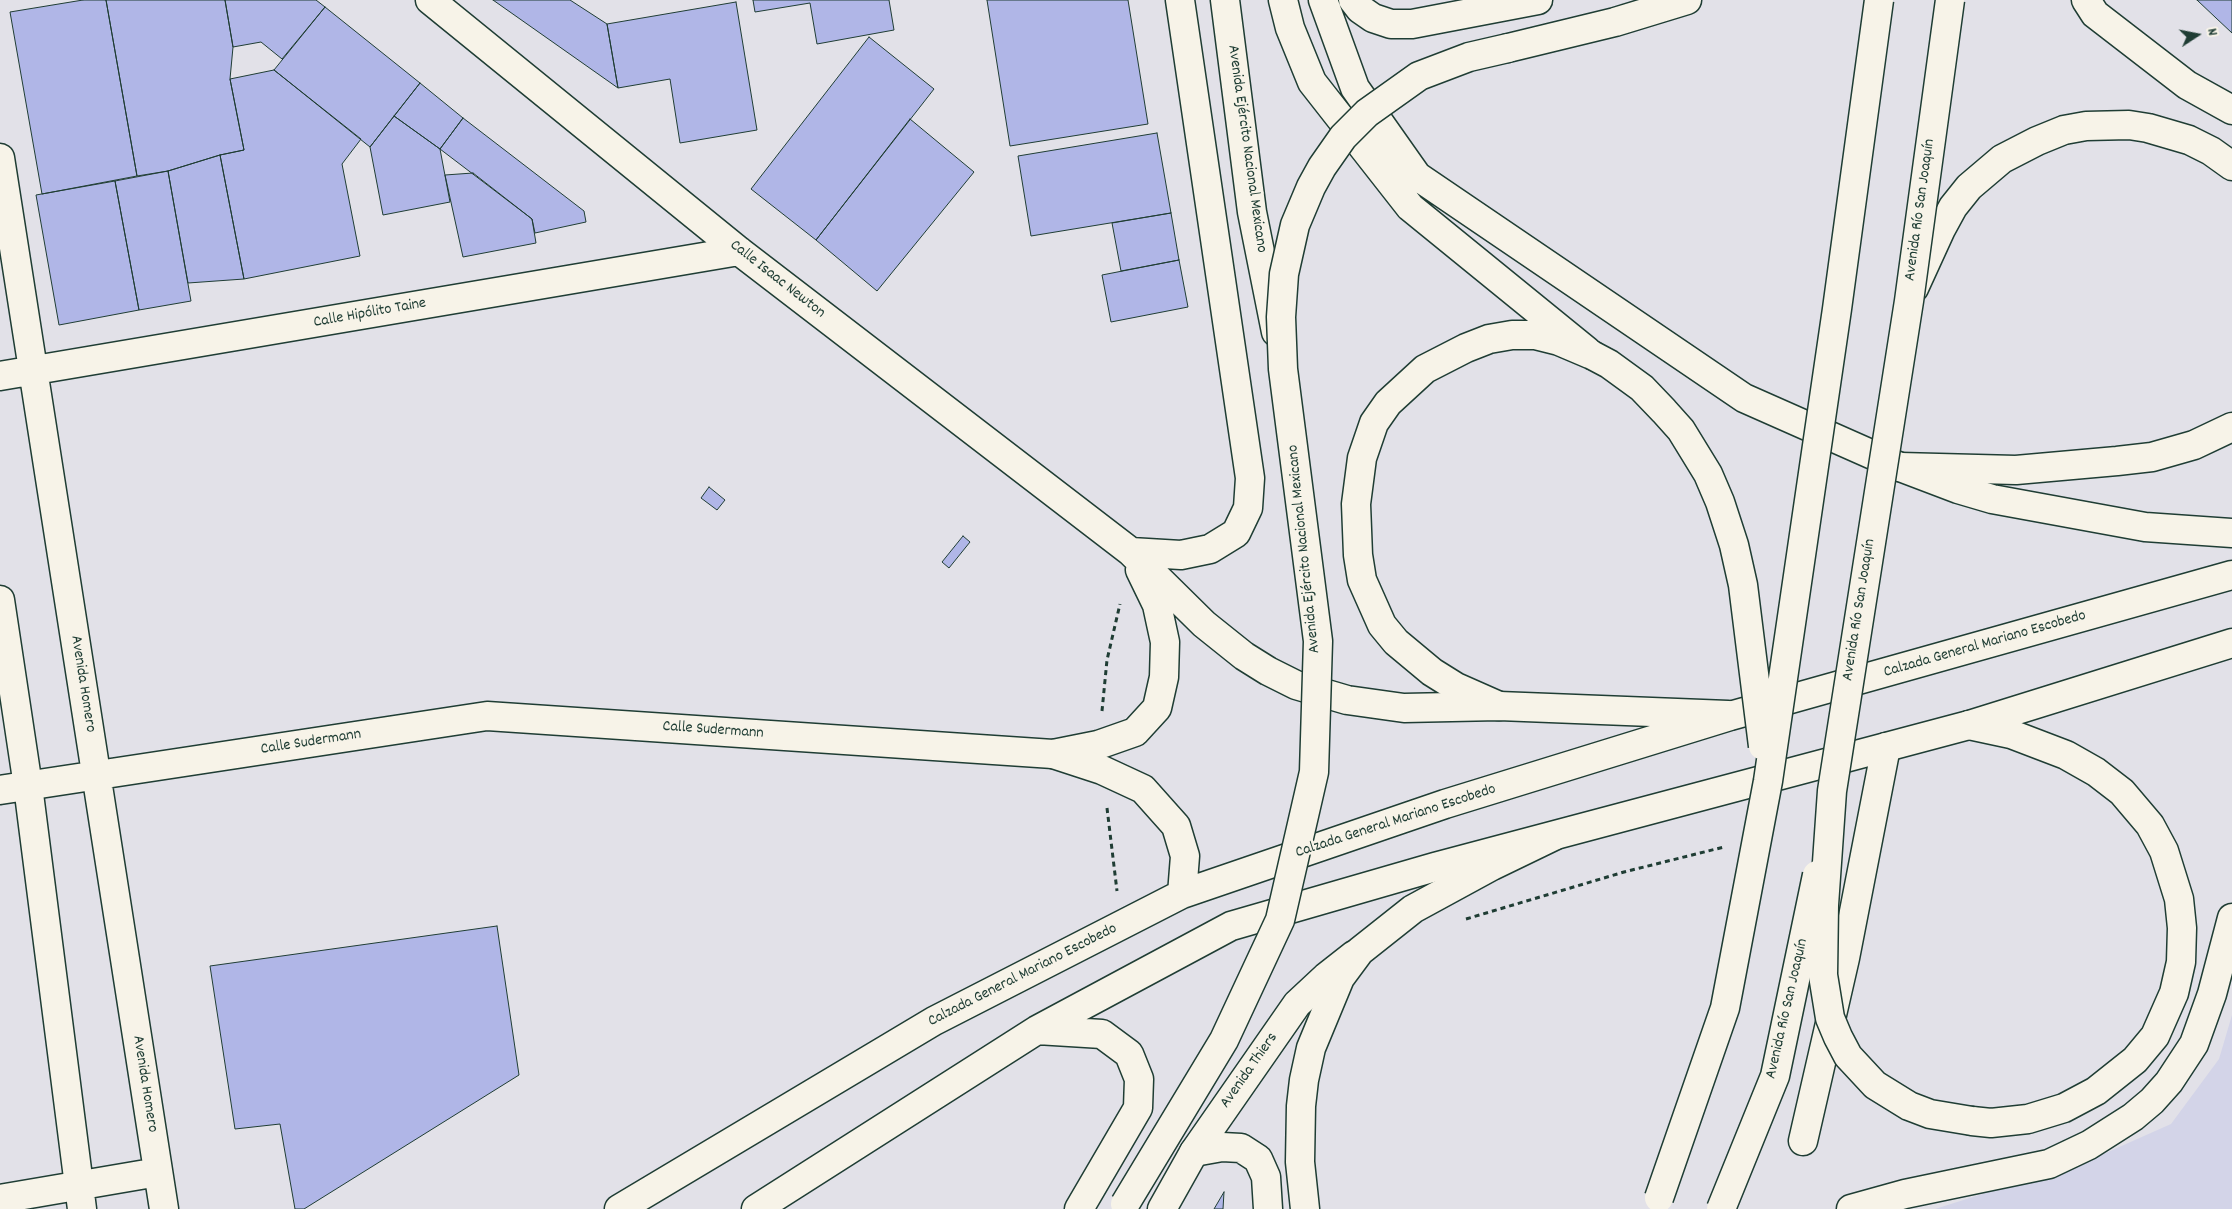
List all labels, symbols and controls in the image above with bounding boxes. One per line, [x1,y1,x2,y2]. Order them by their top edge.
north arrow [2172,10,2222,60]
text: N [2201,27,2222,37]
street label: Avenida Ejército Nacional Mexicano [1222,44,1270,254]
street label: Avenida Río San Joaquín [1902,138,1940,282]
street label: Calle Isaac Newton [725,237,829,323]
street label: Calle Hipólito Taine [312,295,428,333]
street label: Avenida Ejército Nacional Mexicano [1284,444,1326,654]
street label: Avenida Río San Joaquín [1839,538,1881,682]
street label: Calzada General Mariano Escobedo [1882,607,2088,683]
street label: Avenida Homero [65,634,99,734]
street label: Calle Sudermann [662,718,764,744]
street label: Calle Sudermann [259,726,363,760]
street label: Calzada General Mariano Escobedo [1293,780,1499,864]
street label: Calzada General Mariano Escobedo [925,920,1121,1032]
street label: Avenida Río San Joaquín [1763,937,1813,1081]
street label: Avenida Thiers [1217,1030,1283,1112]
street label: Avenida Homero [127,1034,161,1134]

